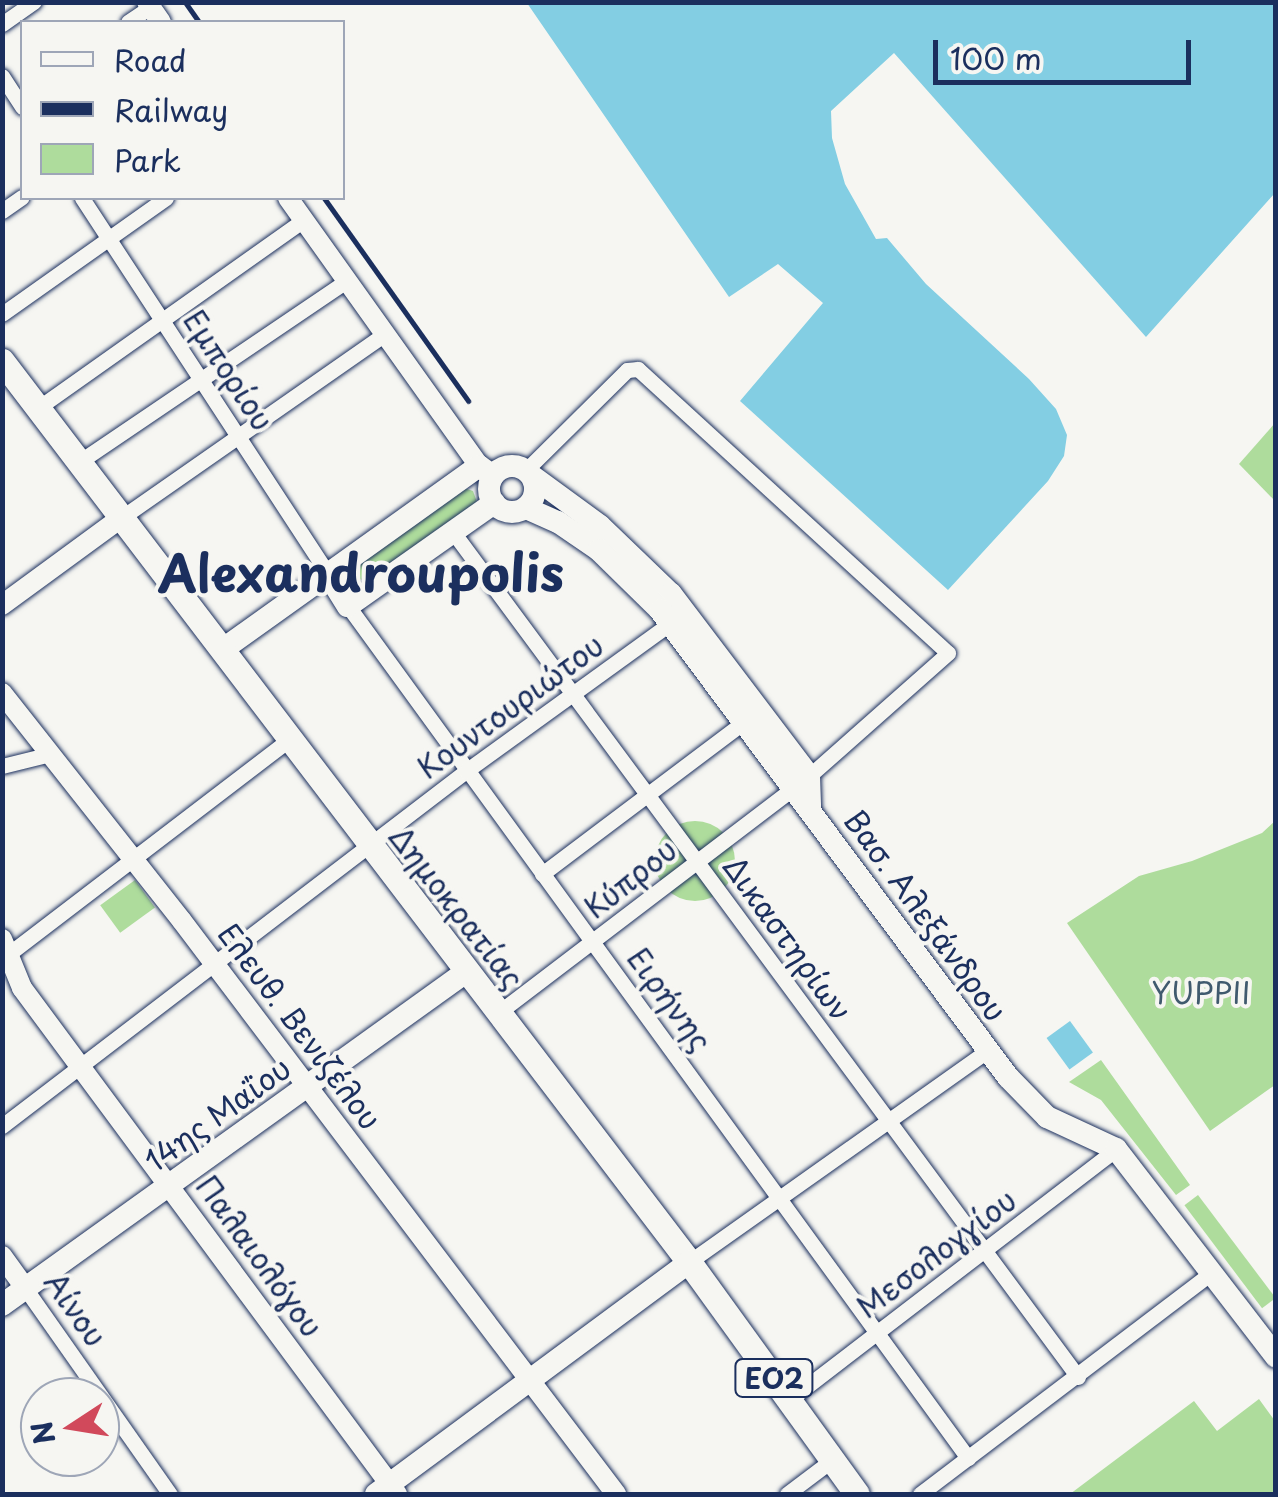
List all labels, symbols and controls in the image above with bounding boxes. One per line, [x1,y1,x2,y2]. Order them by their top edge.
legend [20,20,345,200]
scale bar [938,20,1196,82]
text: 100 m [950,35,1042,80]
text: Road [114,37,187,82]
text: Railway [114,87,228,132]
text: Park [114,137,181,182]
street label: Εμπορίου [177,303,281,437]
district label: Alexandroupolis [158,542,564,602]
street label: Κουντουριώτου [410,626,610,786]
street label: Βασ. Αλεξάνδρου [837,802,1015,1028]
street label: Δημοκρατίας [382,819,532,995]
street label: Κύπρου [577,831,683,925]
street label: Δικαστηρίων [716,849,860,1027]
street label: Ελευθ. Βενιζέλου [211,916,389,1136]
street label: Ειρήνης [621,940,719,1058]
park label: YUPPII [1151,974,1251,1010]
street label: 14ης Μαΐου [137,1049,297,1179]
street label: Παλαιολόγου [189,1168,331,1344]
street label: Μεσολογγίου [849,1181,1023,1325]
street label: Αίνου [38,1265,114,1353]
road number: ΕΟ2 [734,1355,814,1401]
north arrow [20,1377,120,1477]
text: N [19,1418,65,1448]

